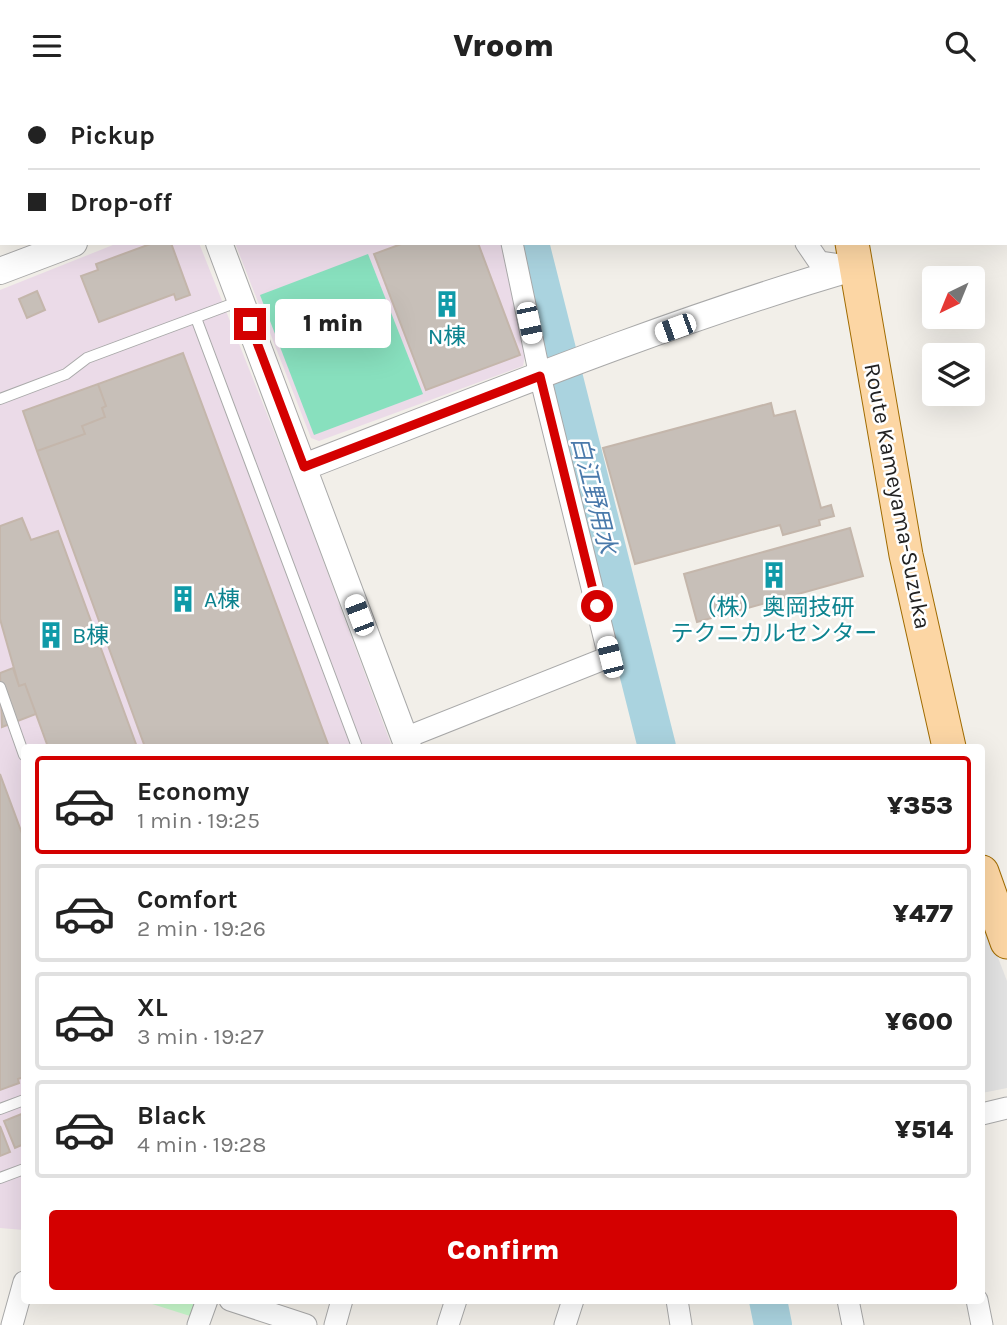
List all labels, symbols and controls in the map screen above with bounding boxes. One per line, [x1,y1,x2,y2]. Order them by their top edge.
icon: menu [28,27,66,65]
text: Vroom [453,27,554,64]
icon: search [941,27,979,65]
text: Pickup [70,120,155,151]
text: Drop-off [70,187,172,218]
north arrow [922,266,985,329]
map controls [922,266,985,406]
building icon: N棟 [432,289,462,319]
callout: 1 min [274,299,390,349]
car [515,300,544,346]
route end [234,308,266,340]
text: 1 min [303,310,363,337]
car [652,311,699,345]
place label: N棟 [428,323,466,350]
button: layers [922,343,985,406]
street label: Route Kameyama-Suzuka [858,361,937,631]
water label: 白江野用水 [566,433,623,560]
building icon: （株）奥岡技研 テクニカルセンター [759,560,789,590]
building icon: A棟 [168,584,198,614]
place label: A棟 [204,586,240,613]
route start [581,590,613,622]
car [342,592,377,638]
place label: （株）奥岡技研 テクニカルセンター [671,594,878,647]
building icon: B棟 [36,620,66,650]
place label: B棟 [72,622,109,649]
car [595,634,626,680]
icon: car [53,774,116,837]
text: Economy [137,776,249,807]
text: ¥353 [887,790,953,821]
text: 1 min · 19:25 [137,807,260,834]
icon: car [53,882,116,945]
text: Comfort [137,884,238,915]
text: ¥477 [893,898,953,929]
text: 2 min · 19:26 [137,915,266,942]
icon: car [53,990,116,1053]
text: XL [137,992,168,1023]
text: ¥600 [885,1006,953,1037]
text: 3 min · 19:27 [137,1023,264,1050]
icon: car [53,1098,116,1161]
text: Black [137,1100,206,1131]
text: ¥514 [895,1114,953,1145]
text: 4 min · 19:28 [137,1131,266,1158]
button: Confirm [49,1210,957,1290]

